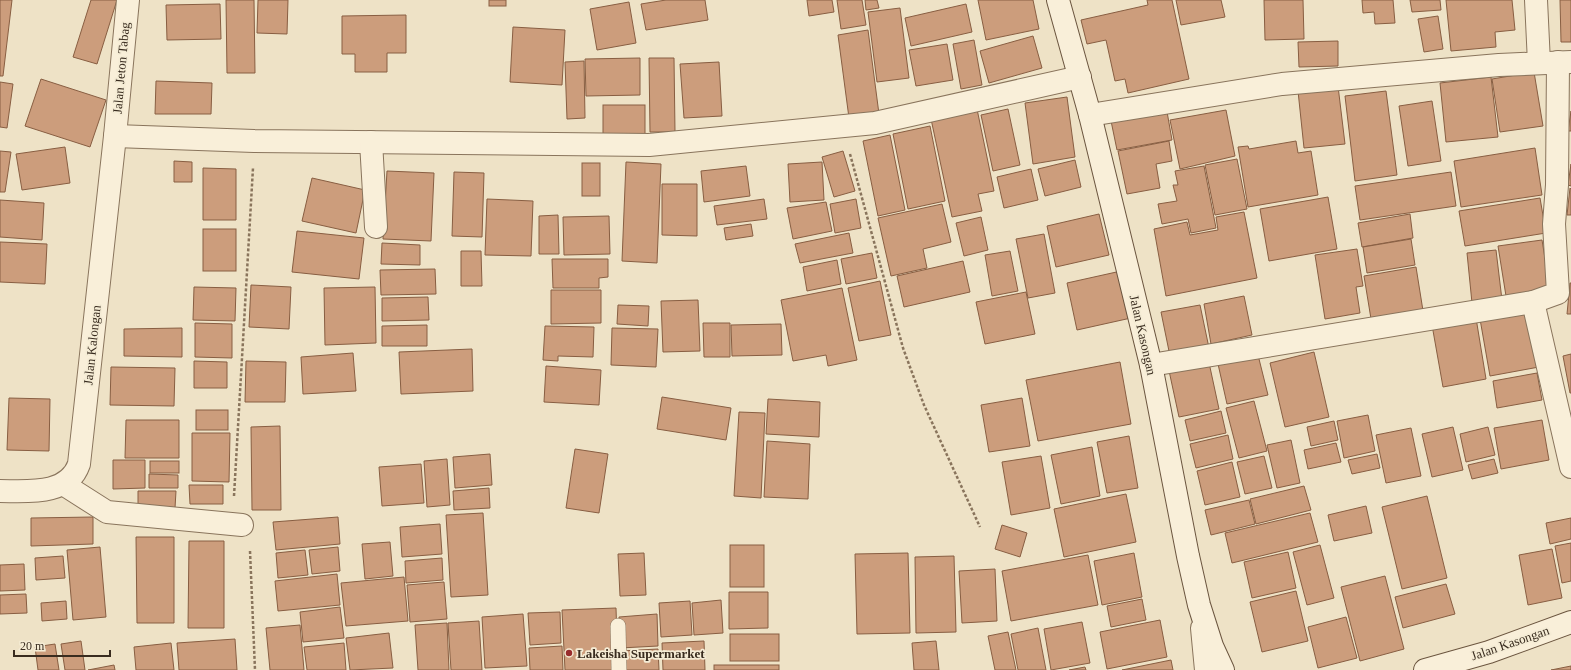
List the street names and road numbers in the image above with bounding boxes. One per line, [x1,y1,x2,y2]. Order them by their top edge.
street label: Jalan Jeton Tabag [110,21,133,114]
street label: Jalan Kasongan [1126,293,1160,377]
street label: Jalan Kalongan [80,304,104,386]
street label: Jalan Kasongan [1469,622,1552,663]

